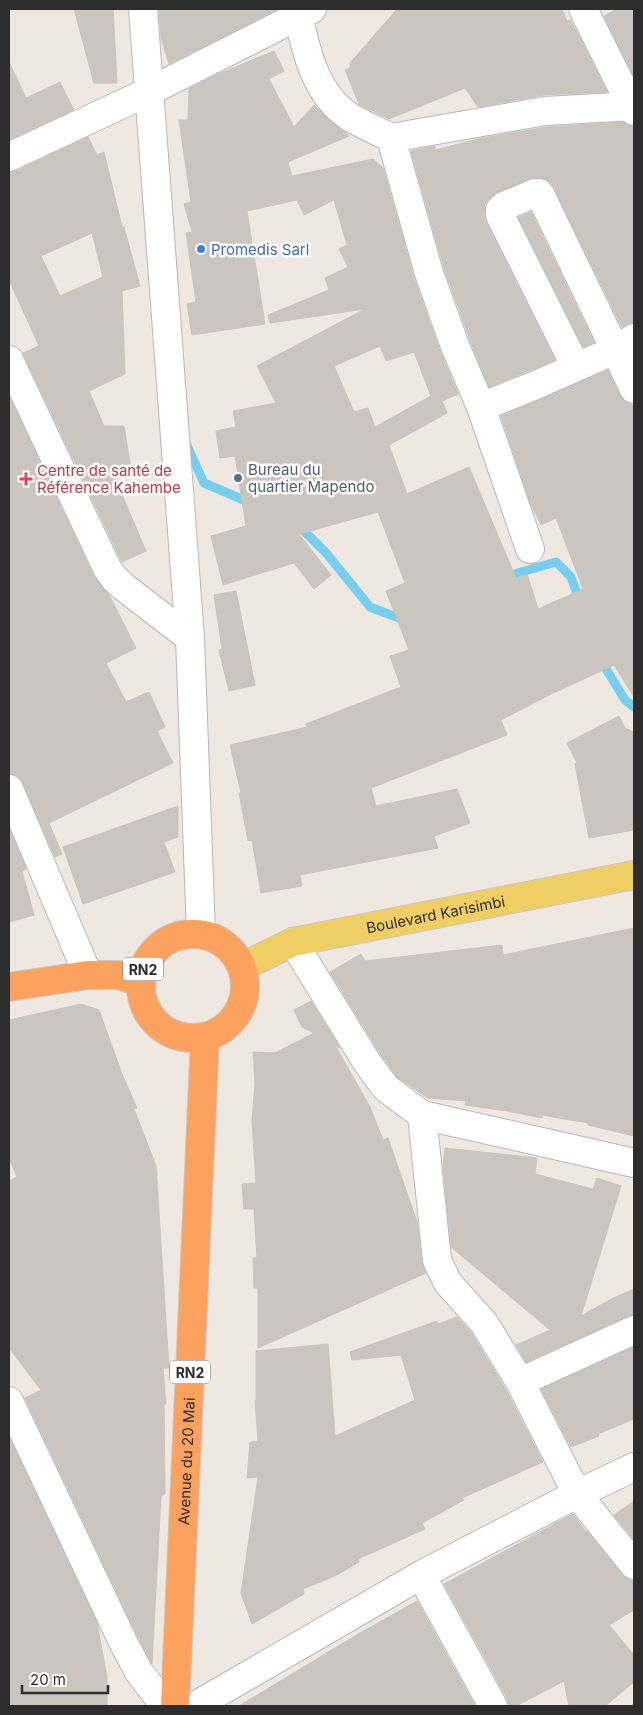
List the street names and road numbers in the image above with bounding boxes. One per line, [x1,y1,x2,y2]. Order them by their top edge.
street label: Boulevard Karisimbi [364,891,506,937]
road number: RN2 [123,958,163,981]
road number: RN2 [170,1360,210,1384]
street label: Avenue du 20 Mai [174,1397,198,1525]

